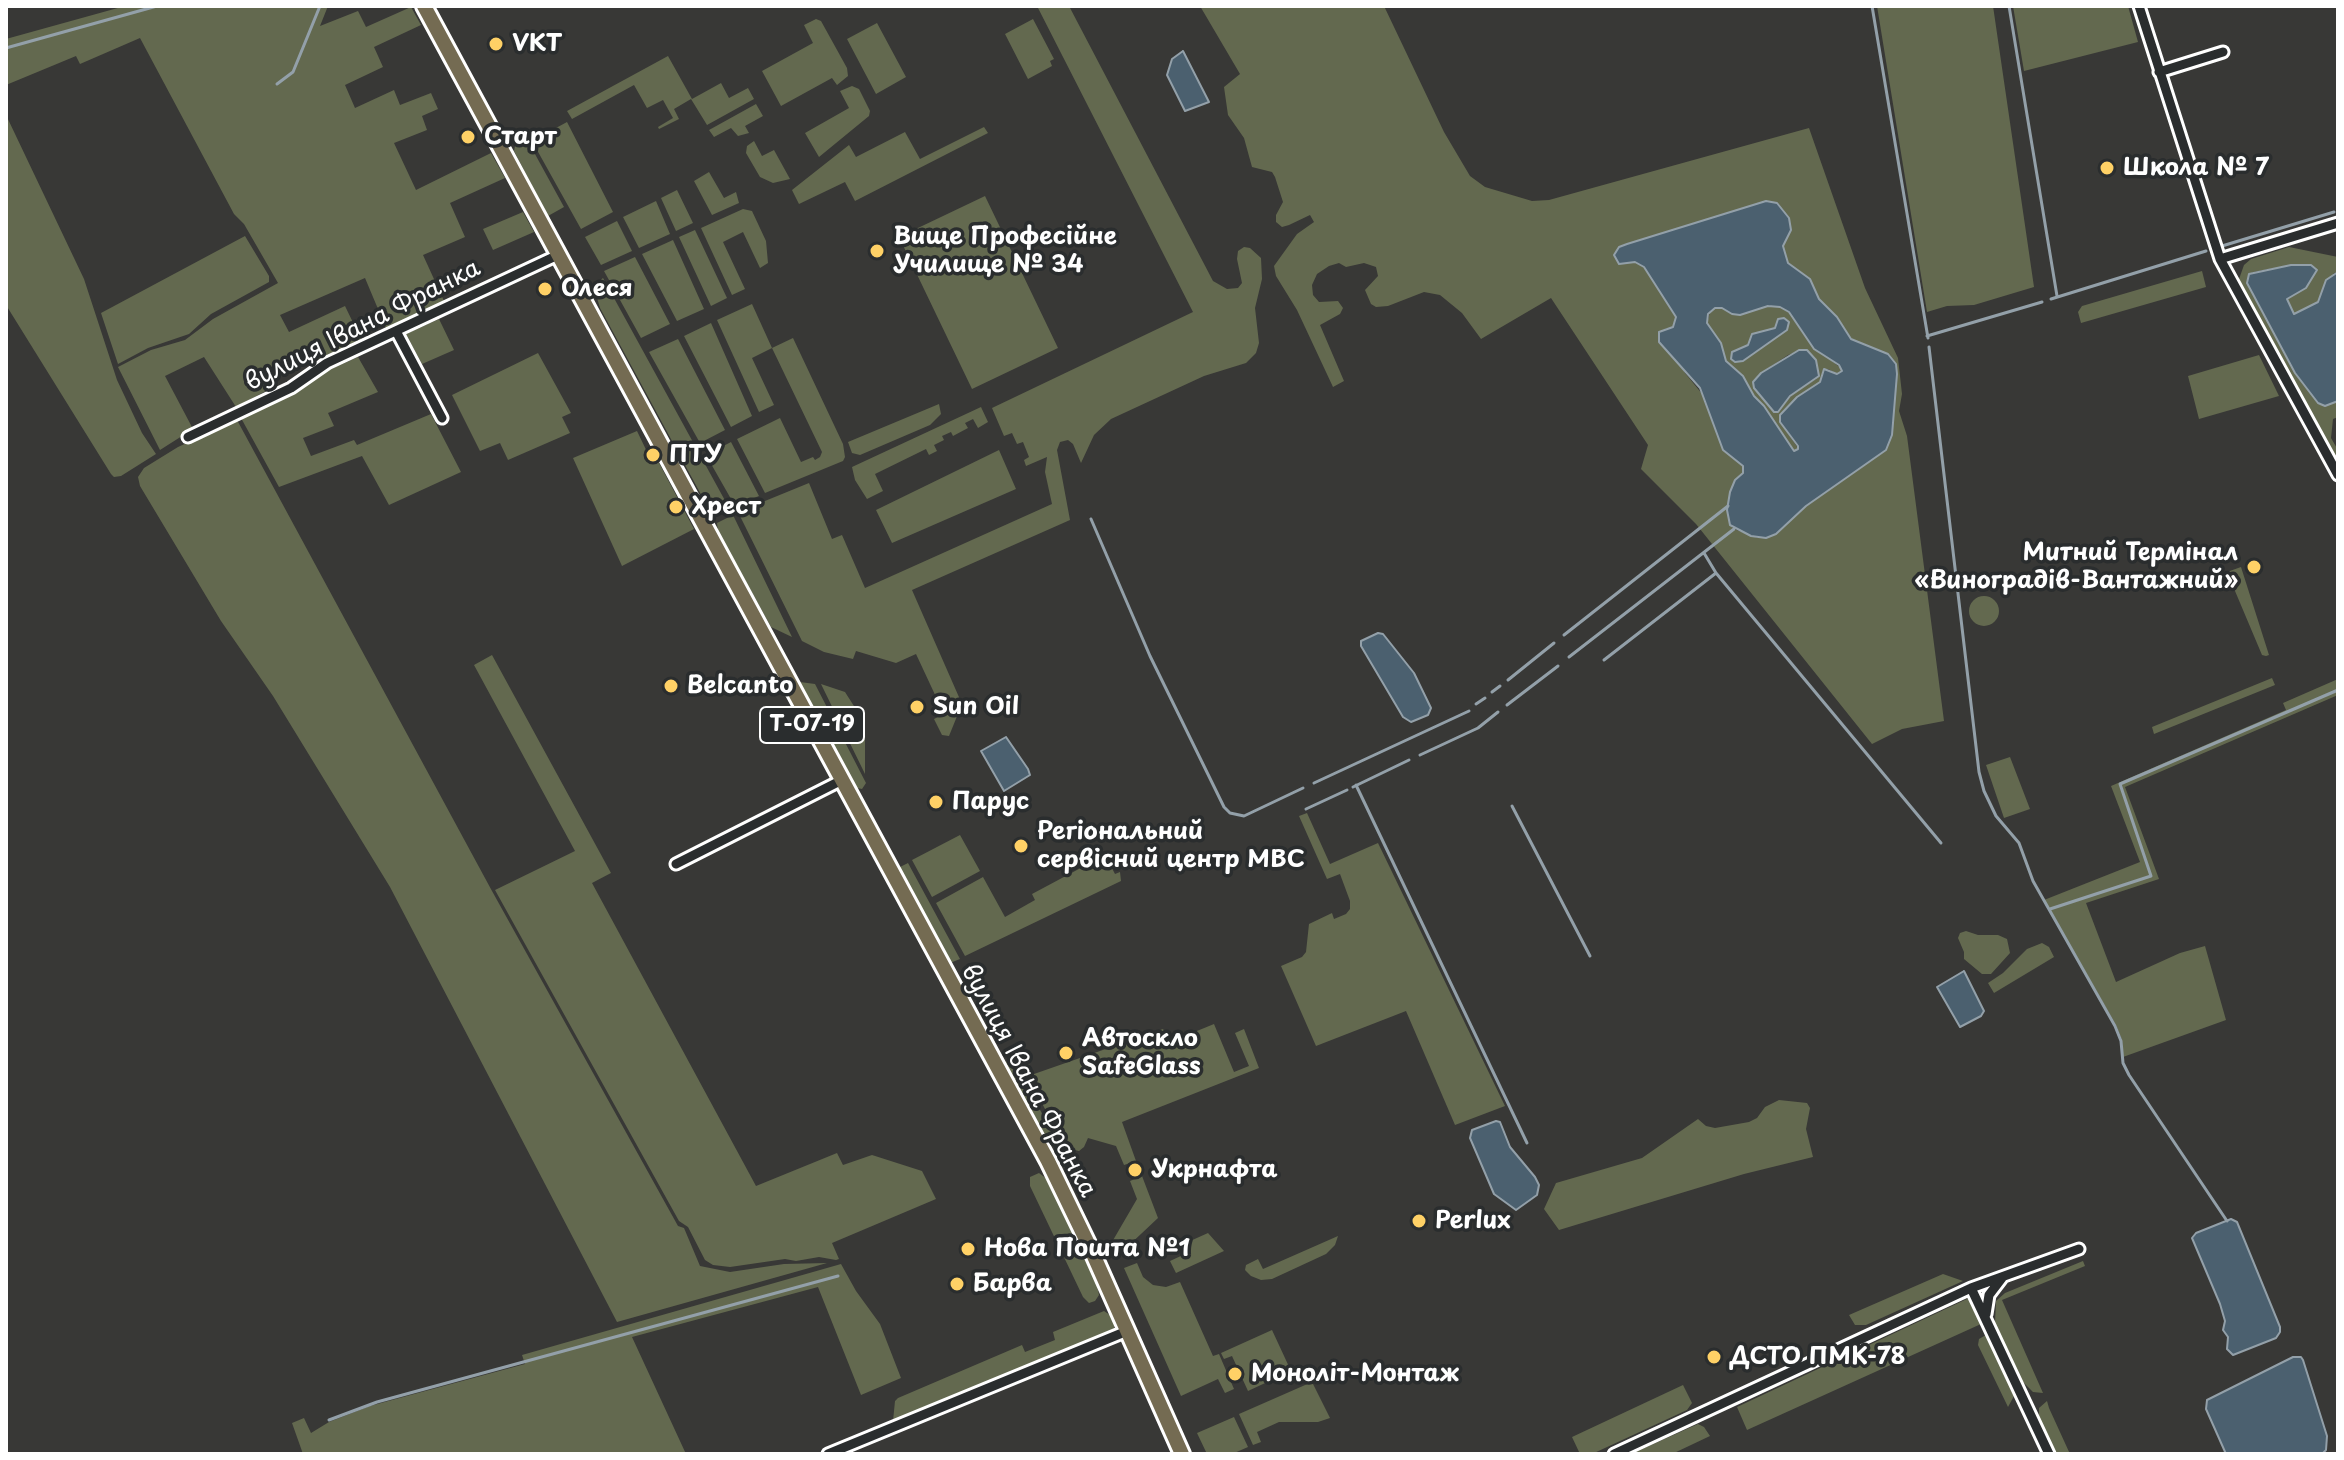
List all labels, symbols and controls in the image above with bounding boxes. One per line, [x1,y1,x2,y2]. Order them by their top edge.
place label: VKT [512,30,562,58]
marker: VKT [487,35,505,53]
place label: Старт [484,123,557,151]
marker: Старт [459,128,477,146]
place label: Школа № 7 [2123,154,2269,182]
marker: Школа № 7 [2098,159,2116,177]
place label: Вище Професійне Училище № 34 [893,223,1117,279]
marker: Вище Професійне Училище № 34 [868,242,886,260]
street label: вулиця Івана Франка [241,254,485,398]
place label: Олеся [561,275,632,303]
marker: Олеся [536,280,554,298]
place label: ПТУ [669,441,721,469]
marker: ПТУ [644,446,662,464]
place label: Хрест [692,493,761,521]
marker: Хрест [667,498,685,516]
place label: Митний Термінал «Виноградів-Вантажний» [1914,539,2238,595]
marker: Митний Термінал «Виноградів-Вантажний» [2245,558,2263,576]
place label: Belcanto [687,672,793,700]
marker: Belcanto [662,677,680,695]
place label: Sun Oil [933,693,1019,721]
marker: Sun Oil [908,698,926,716]
road number: Т-07-19 [760,707,864,743]
place label: Парус [952,788,1029,816]
marker: Парус [927,793,945,811]
place label: Регіональний сервісний центр МВС [1037,818,1305,874]
marker: Регіональний сервісний центр МВС [1012,837,1030,855]
street label: вулиця Івана Франка [954,960,1102,1202]
place label: Автоскло SafeGlass [1082,1025,1201,1081]
marker: Автоскло SafeGlass [1057,1044,1075,1062]
place label: Укрнафта [1151,1156,1277,1184]
marker: Укрнафта [1126,1161,1144,1179]
place label: Perlux [1435,1207,1511,1235]
marker: Perlux [1410,1212,1428,1230]
place label: Нова Пошта №1 [984,1235,1190,1263]
marker: Нова Пошта №1 [959,1240,977,1258]
place label: Барва [973,1270,1052,1298]
marker: Барва [948,1275,966,1293]
place label: ДСТО ПМК-78 [1730,1343,1905,1371]
marker: ДСТО ПМК-78 [1705,1348,1723,1366]
place label: Моноліт-Монтаж [1251,1360,1459,1388]
marker: Моноліт-Монтаж [1226,1365,1244,1383]

